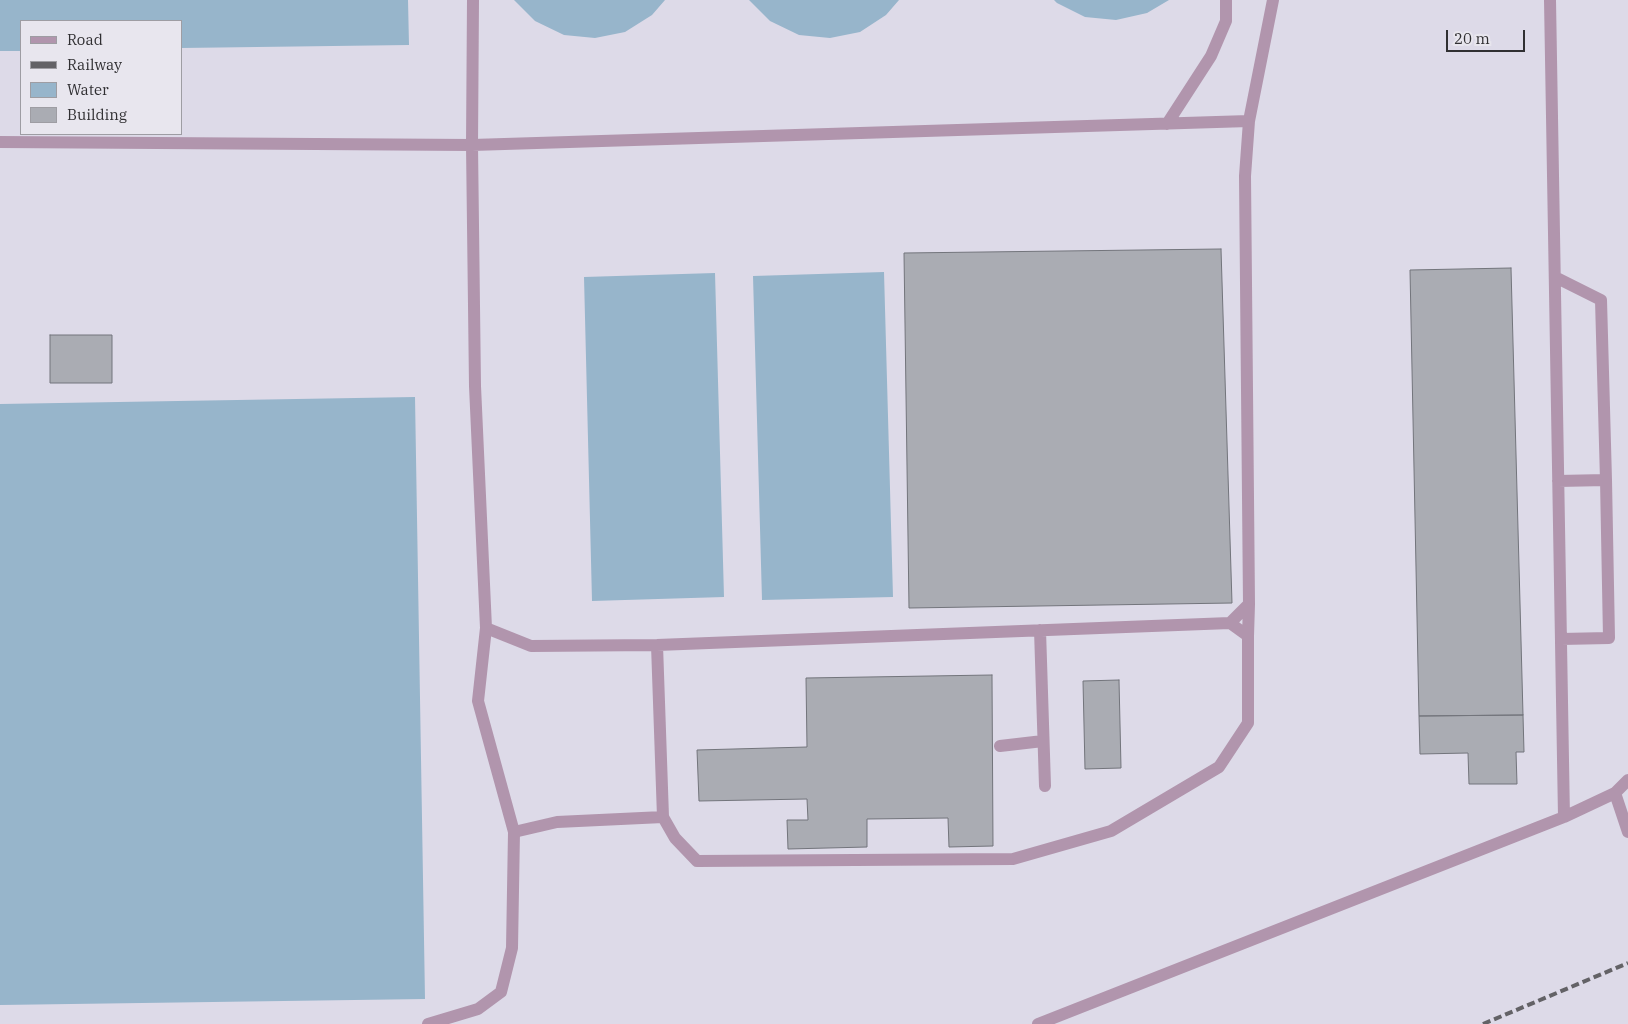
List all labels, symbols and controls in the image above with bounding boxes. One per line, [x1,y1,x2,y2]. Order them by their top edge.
legend [20,20,182,135]
scale bar [1448,20,1527,52]
text: 20 m [1454,29,1490,48]
text: Road [67,30,103,49]
text: Railway [67,55,122,74]
text: Water [67,80,109,99]
text: Building [67,105,127,124]

